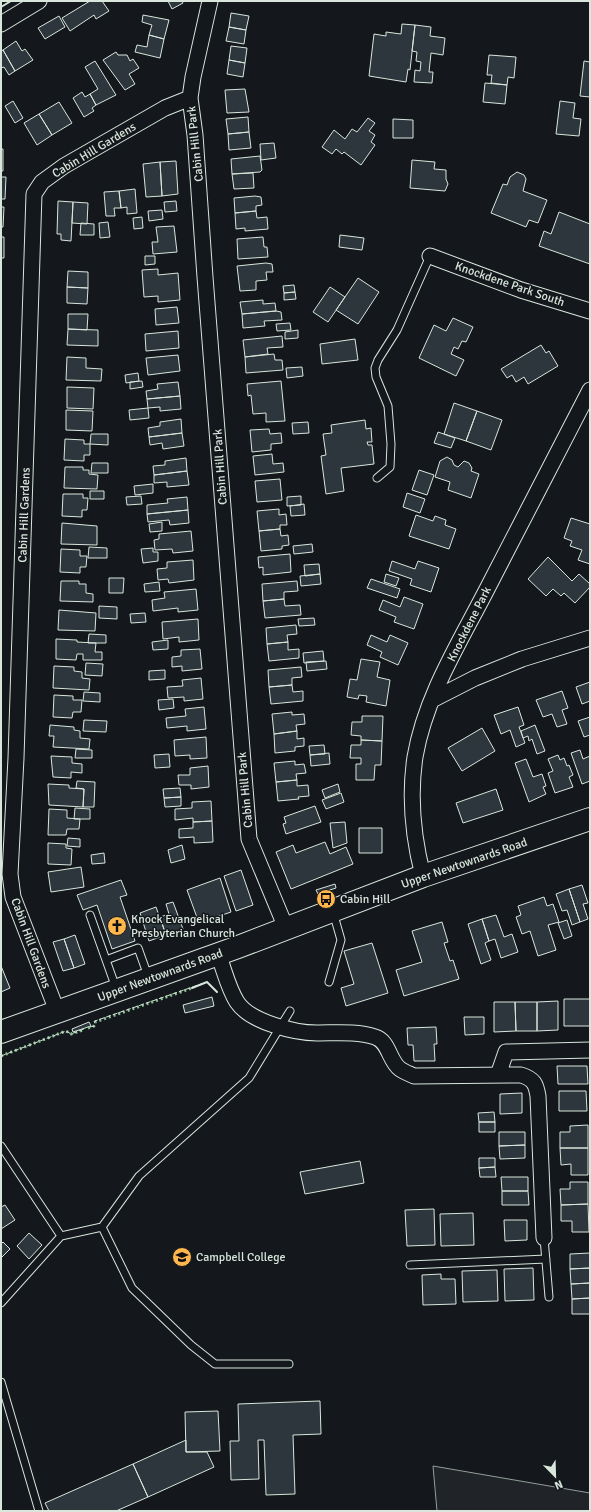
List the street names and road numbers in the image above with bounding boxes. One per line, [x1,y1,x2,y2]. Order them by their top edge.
street label: Cabin Hill Park [184,105,207,183]
street label: Cabin Hill Gardens [50,119,139,181]
street label: Knockdene Park South [453,259,567,310]
street label: Cabin Hill Park [210,429,231,505]
street label: Cabin Hill Gardens [15,467,34,563]
street label: Knockdene Park [444,584,495,664]
street label: Cabin Hill Park [235,751,256,828]
street label: Upper Newtownards Road [399,835,529,892]
street label: Cabin Hill Gardens [7,896,54,990]
street label: Upper Newtownards Road [95,946,225,1005]

